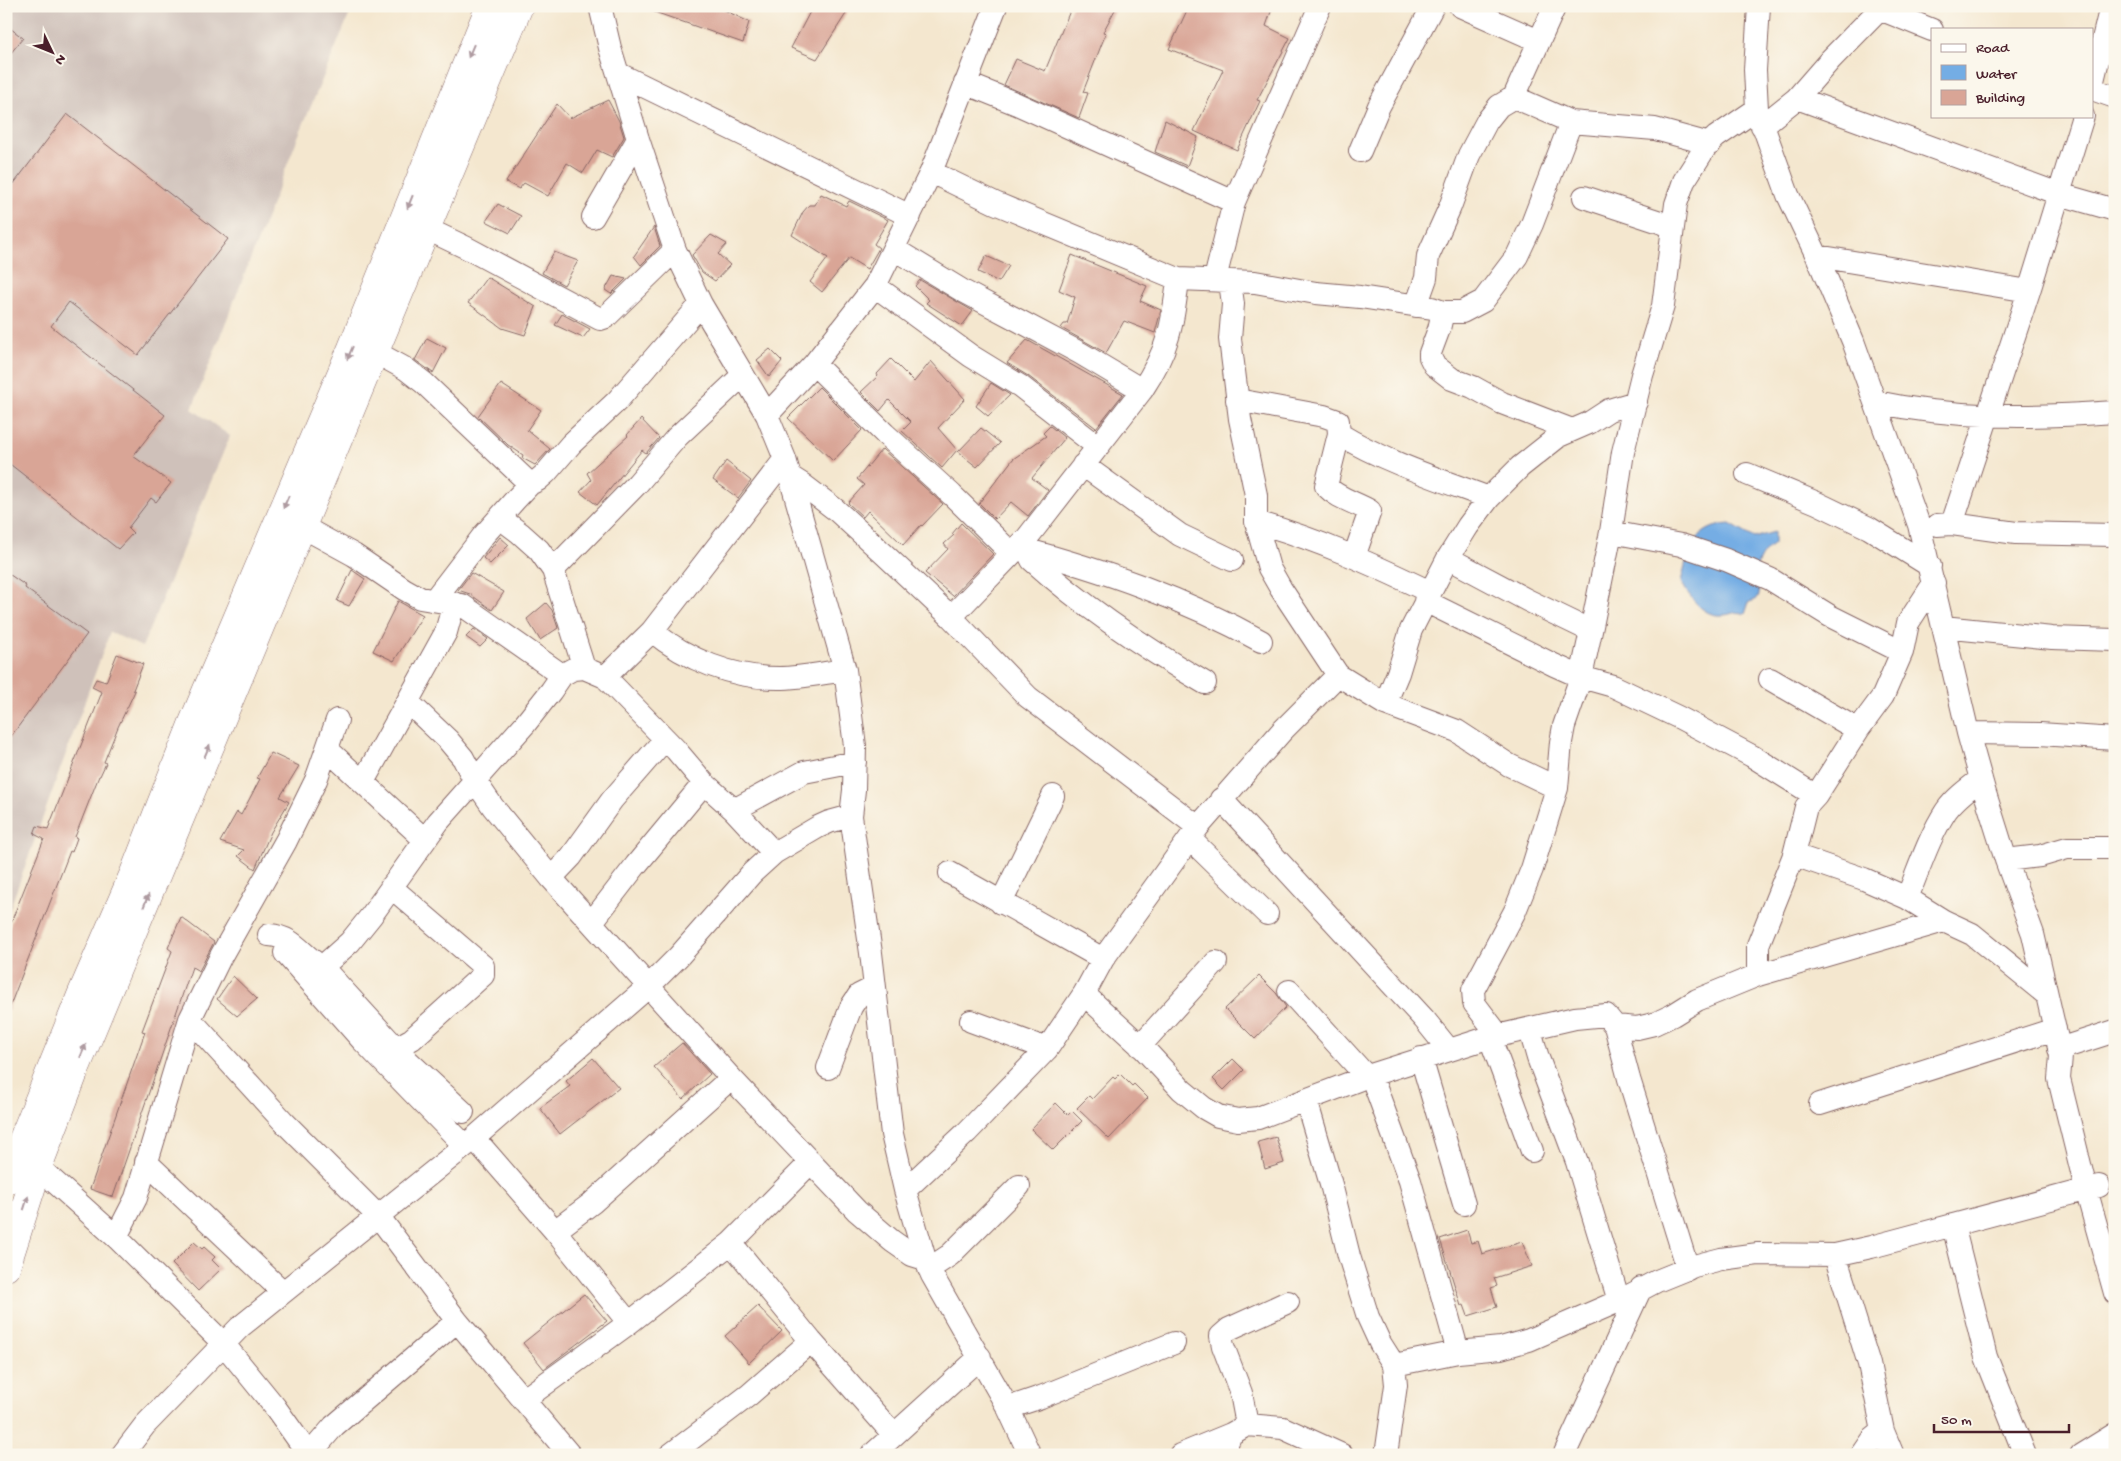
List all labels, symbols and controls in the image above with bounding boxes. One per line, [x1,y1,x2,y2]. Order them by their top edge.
north arrow [28,28,78,78]
legend [1931,28,2094,118]
text: Road [1976,40,2010,58]
one-way arrow [467,44,475,59]
text: N [50,50,69,68]
text: Water [1976,66,2018,84]
text: Building [1975,90,2025,108]
one-way arrow [406,195,414,209]
one-way arrow [346,346,354,360]
one-way arrow [282,495,290,509]
one-way arrow [204,744,212,758]
one-way arrow [142,894,150,908]
one-way arrow [79,1043,87,1058]
one-way arrow [23,1196,30,1211]
scale bar [1934,1401,2068,1433]
text: 50 m [1941,1412,1972,1430]

